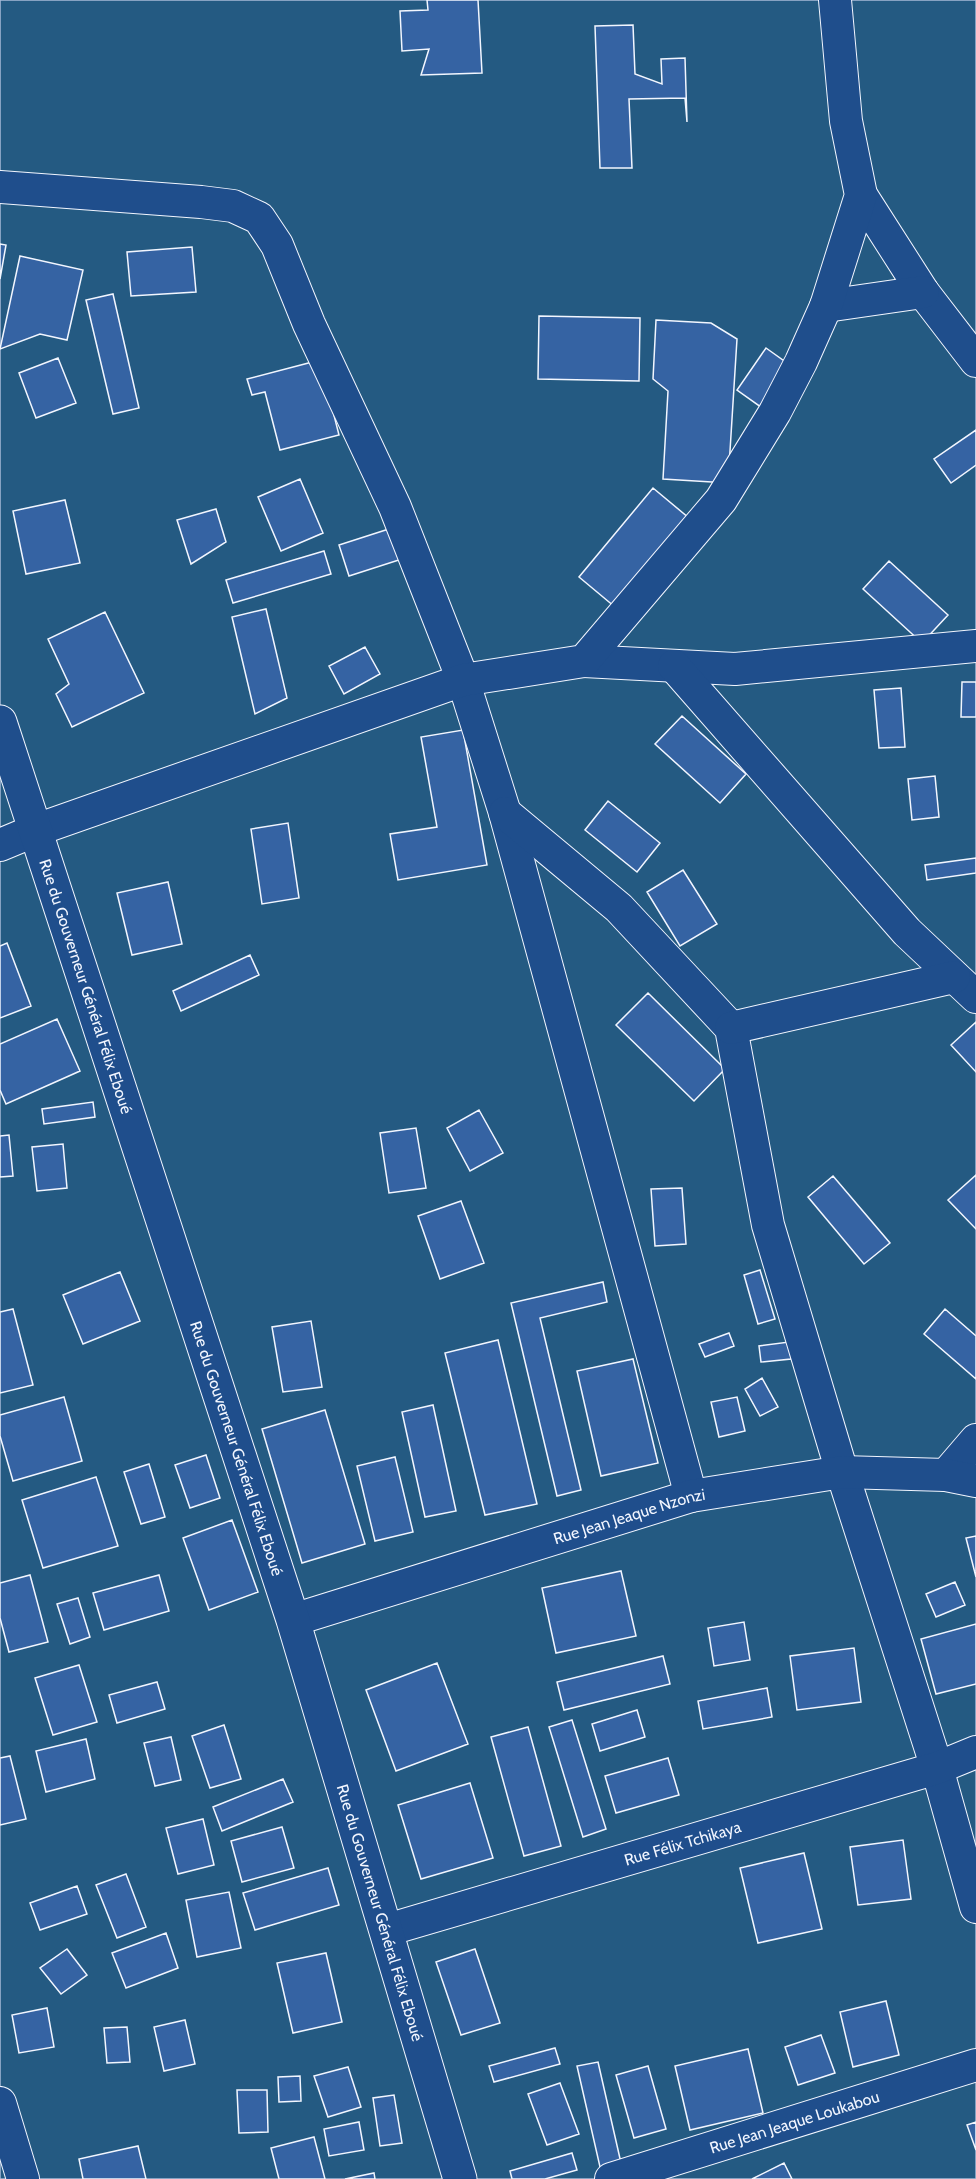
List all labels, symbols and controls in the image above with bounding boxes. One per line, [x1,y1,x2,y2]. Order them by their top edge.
street label: Rue du Gouverneur Général Félix Eboué [36,856,137,1116]
street label: Rue du Gouverneur Général Félix Eboué [187,1318,287,1578]
street label: Rue Jean Jeaque Nzonzi [551,1484,706,1548]
street label: Rue du Gouverneur Général Félix Eboué [333,1782,428,2043]
street label: Rue Félix Tchikaya [622,1817,743,1869]
street label: Rue Jean Jeaque Loukabou [707,2086,881,2157]

